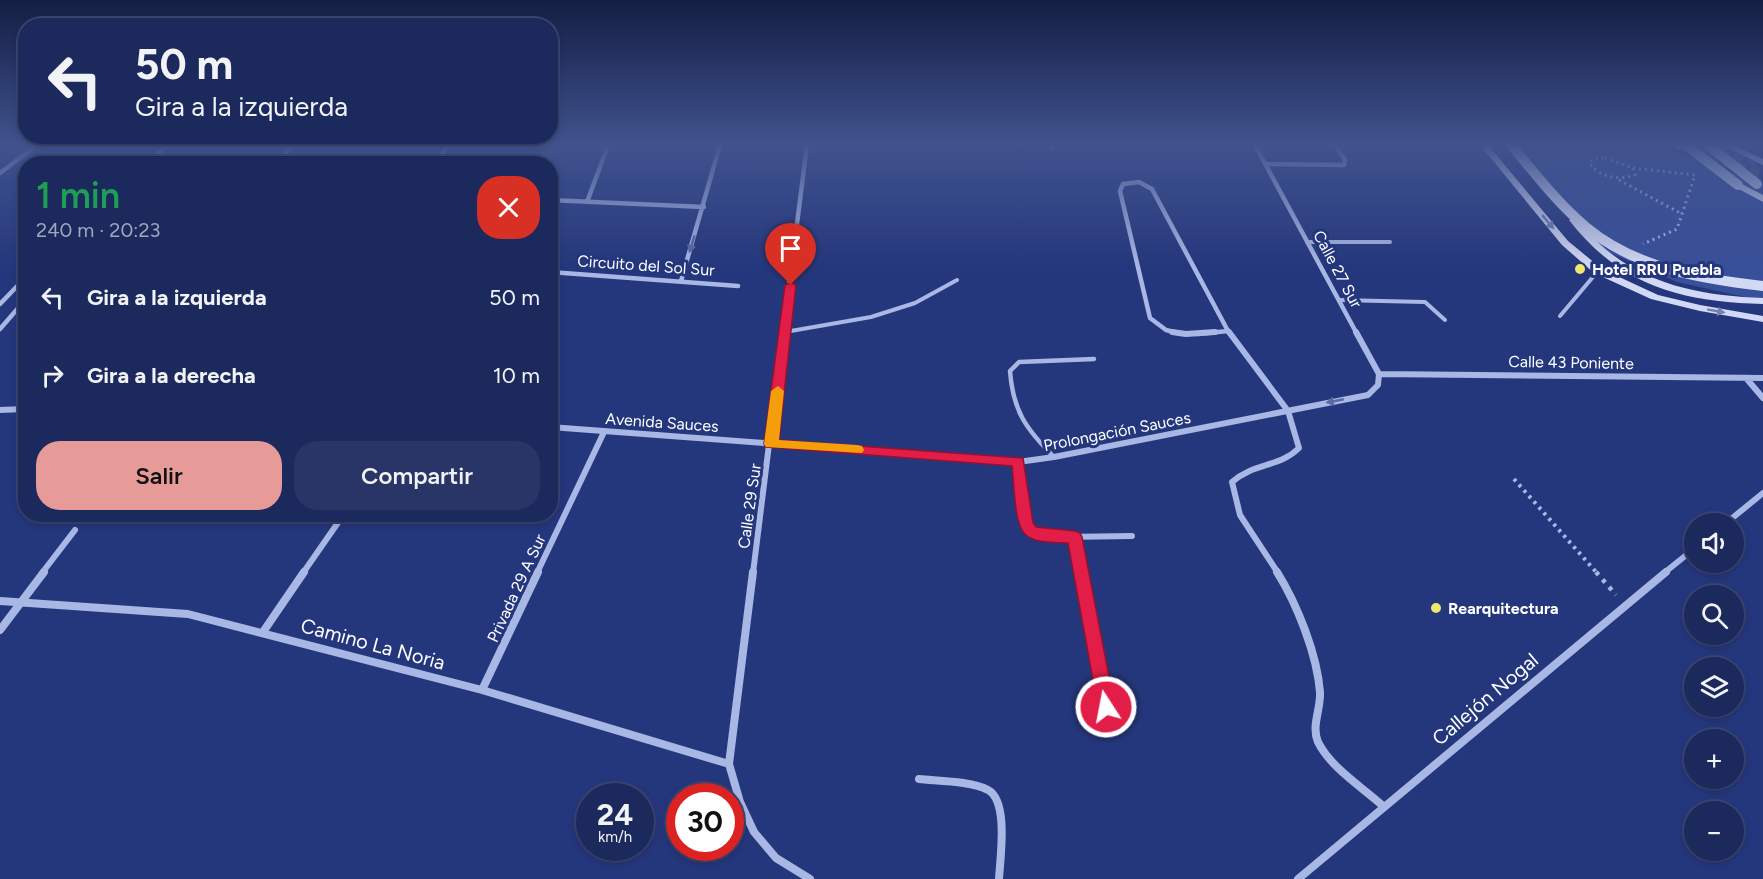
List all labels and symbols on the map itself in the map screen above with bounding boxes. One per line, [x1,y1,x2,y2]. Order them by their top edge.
one-way arrow [1542,214,1555,230]
pin [765,223,816,285]
street label: Calle 27 Sur [1309,227,1366,312]
one-way arrow [687,235,696,253]
street label: Circuito del Sol Sur [577,251,716,280]
place label: Hotel RRU Puebla [1592,260,1721,279]
marker: Hotel RRU Puebla [1573,262,1587,276]
one-way arrow [1707,306,1726,315]
street label: Calle 43 Poniente [1508,352,1634,373]
one-way arrow [1325,397,1344,406]
street label: Prolongación Sauces [1042,408,1192,455]
street label: Avenida Sauces [605,409,719,436]
street label: Calle 29 Sur [734,462,765,550]
street label: Privada 29 A Sur [483,531,550,645]
place label: Rearquitectura [1448,599,1559,618]
marker: Rearquitectura [1429,601,1443,615]
street label: Camino La Noria [298,613,448,675]
street label: Callejón Nogal [1427,648,1543,750]
position arrow [1074,675,1138,739]
speed limit sign: 30 [666,783,744,861]

